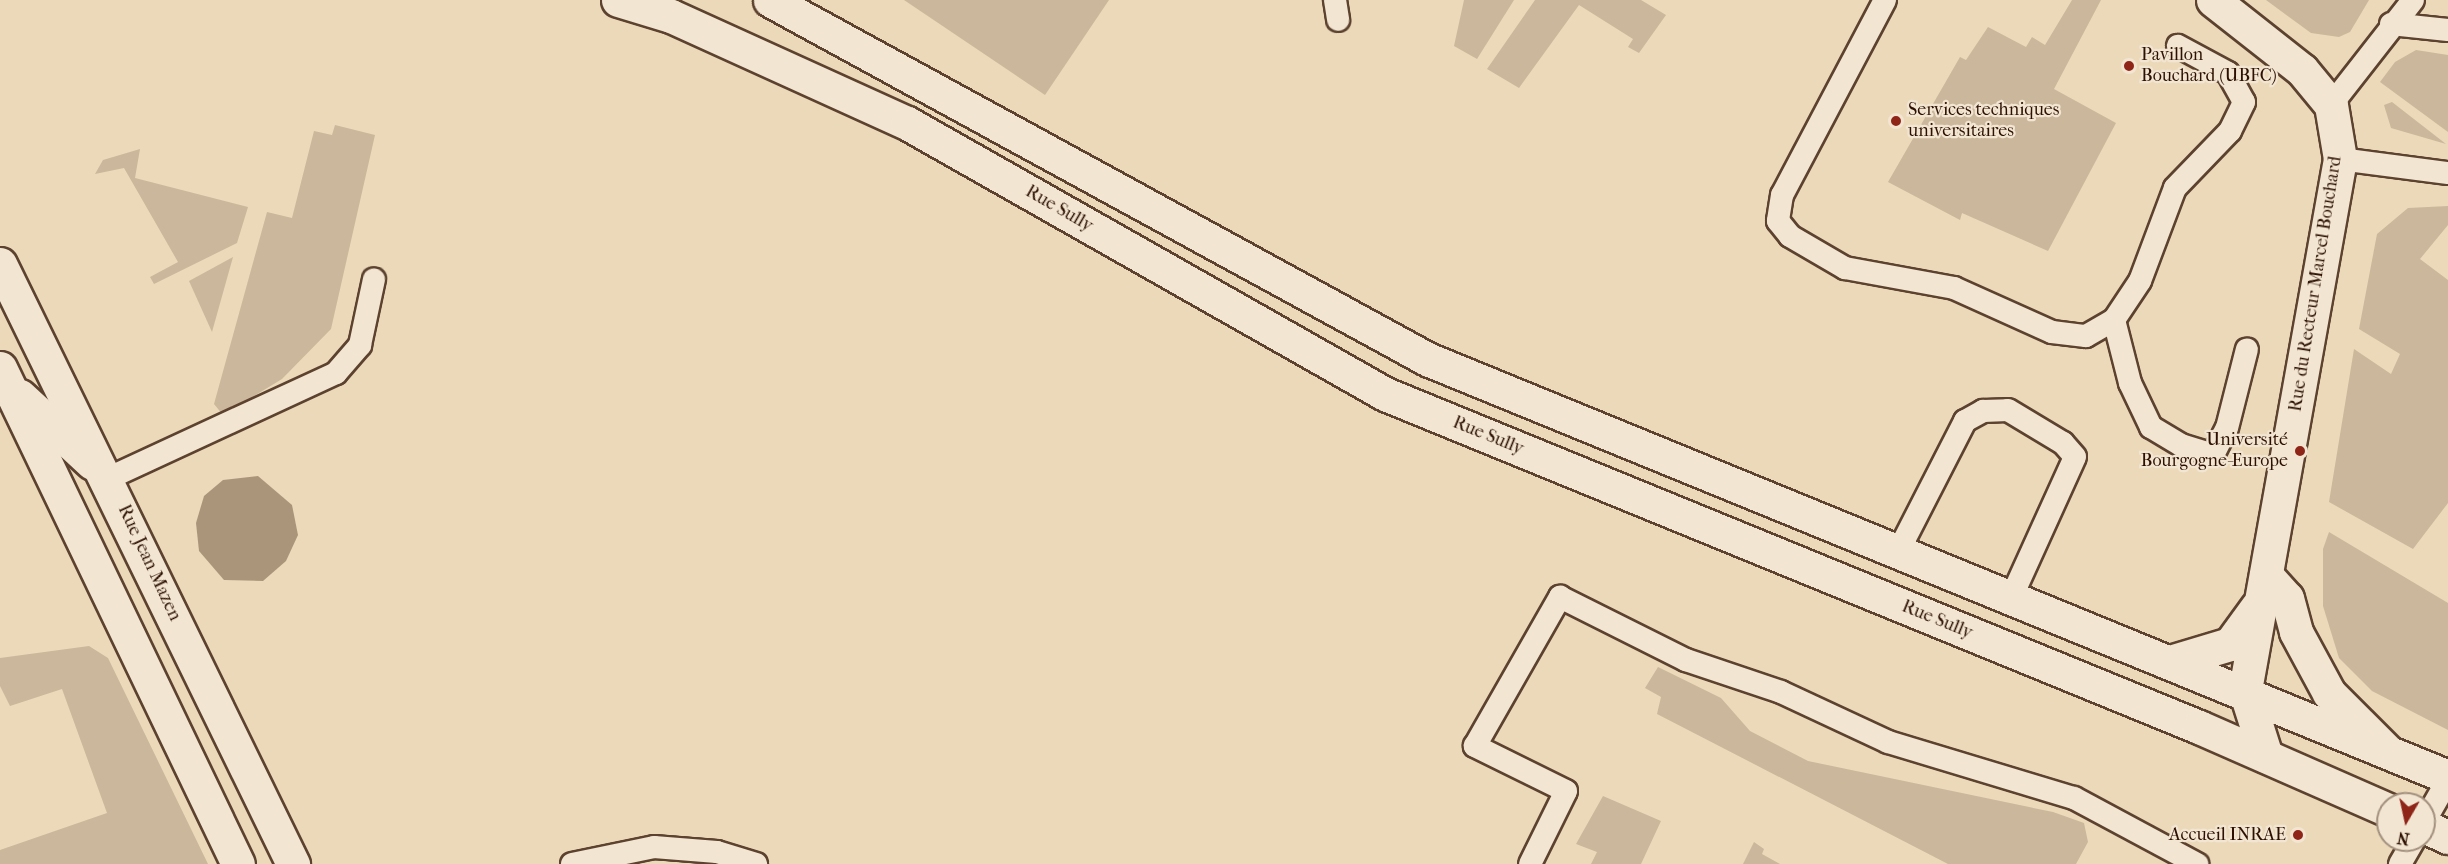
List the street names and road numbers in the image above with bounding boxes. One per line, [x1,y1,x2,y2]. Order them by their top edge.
street label: Rue du Recteur Marcel Bouchard [2285,155,2347,413]
street label: Rue Sully [1021,181,1097,237]
street label: Rue Sully [1450,412,1526,460]
street label: Rue Jean Mazen [113,501,185,625]
street label: Rue Sully [1899,596,1975,644]

